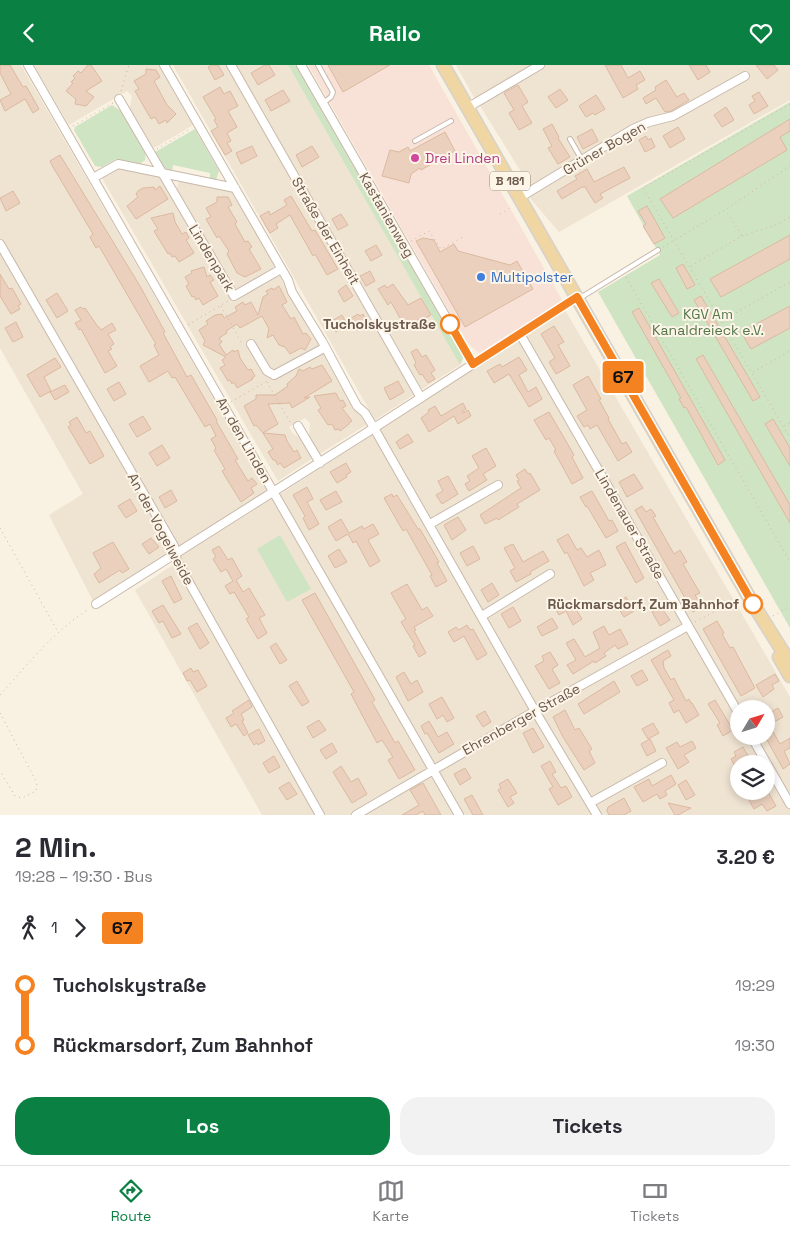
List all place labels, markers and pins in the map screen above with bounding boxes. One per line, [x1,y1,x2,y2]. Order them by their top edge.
place label: Drei Linden [425,149,500,167]
marker: Drei Linden [409,152,421,164]
place label: Multipolster [491,268,573,286]
marker: Multipolster [475,271,487,283]
marker: Tucholskystraße [440,314,460,334]
place label: Tucholskystraße [323,315,436,333]
marker: Rückmarsdorf, Zum Bahnhof [743,594,763,614]
place label: Rückmarsdorf, Zum Bahnhof [547,595,739,613]

